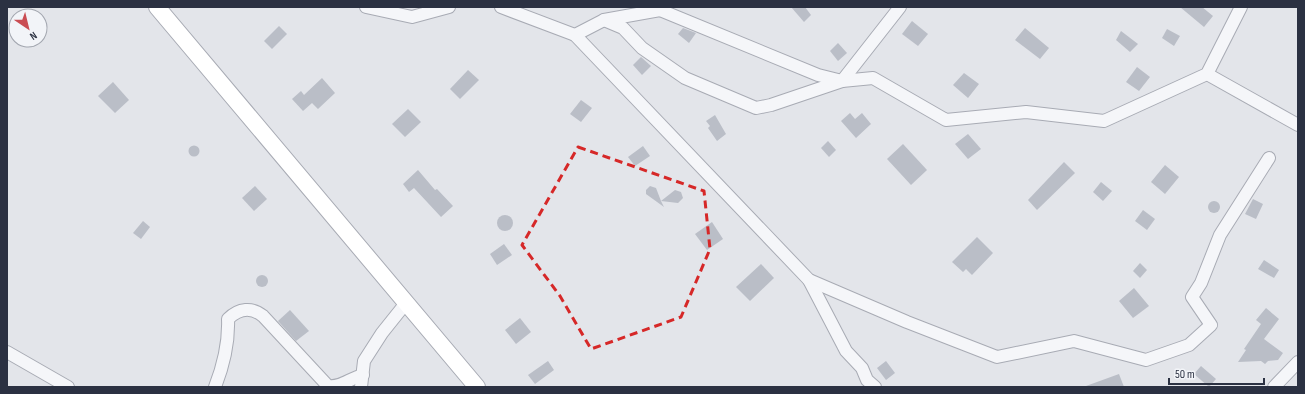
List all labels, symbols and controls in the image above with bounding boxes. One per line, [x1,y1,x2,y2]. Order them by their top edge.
north arrow [8,8,48,48]
text: N [27,29,40,43]
scale bar [1169,360,1264,386]
text: 50 m [1175,367,1195,382]

